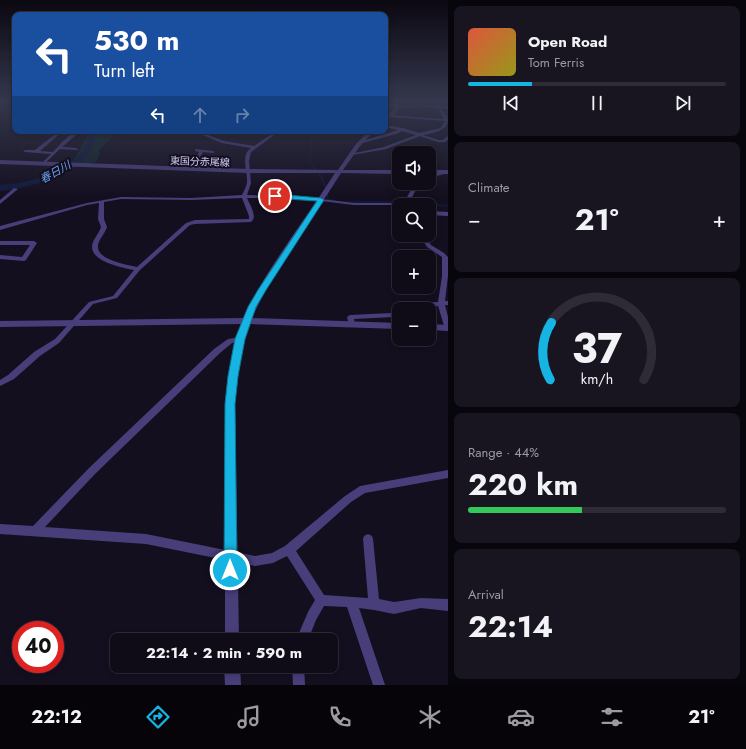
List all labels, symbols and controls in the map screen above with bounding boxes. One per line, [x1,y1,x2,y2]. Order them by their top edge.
text: 530 m [94,20,179,61]
icon: left [28,28,80,80]
text: Open Road [528,31,607,53]
text: Tom Ferris [528,53,584,72]
text: Turn left [94,58,154,84]
icon: previous [500,92,522,114]
icon: pause [586,92,608,114]
icon: next [672,92,694,114]
icon: left [147,104,169,126]
icon: ahead [189,104,211,126]
icon: right [231,104,253,126]
map controls [392,146,436,346]
button: sound [392,146,436,190]
street label: 東国分赤尾線 [170,153,230,170]
water label: 春日川 [37,157,74,187]
text: Climate [468,178,509,197]
pin [258,179,292,213]
icon: arrive [264,185,286,207]
button: search [392,198,436,242]
text: 21° [575,198,619,241]
text: − [468,203,481,235]
text: + [712,203,726,235]
button: + [392,250,436,294]
button: − [392,302,436,346]
text: 37 [572,318,622,379]
text: km/h [581,369,613,389]
text: Range · 44% [468,443,539,462]
text: 220 km [468,463,578,506]
position arrow [209,549,251,591]
text: Arrival [468,585,504,604]
text: 22:14 [468,605,553,648]
speed limit sign: 40 [12,621,64,673]
text: 22:14 · 2 min · 590 m [146,642,302,664]
icon: directions [144,703,172,731]
icon: music [235,703,263,731]
icon: phone [326,703,354,731]
icon: climate [416,703,444,731]
icon: car [507,703,535,731]
icon: filters [598,703,626,731]
text: 22:12 [31,704,82,730]
text: 21° [688,704,715,730]

